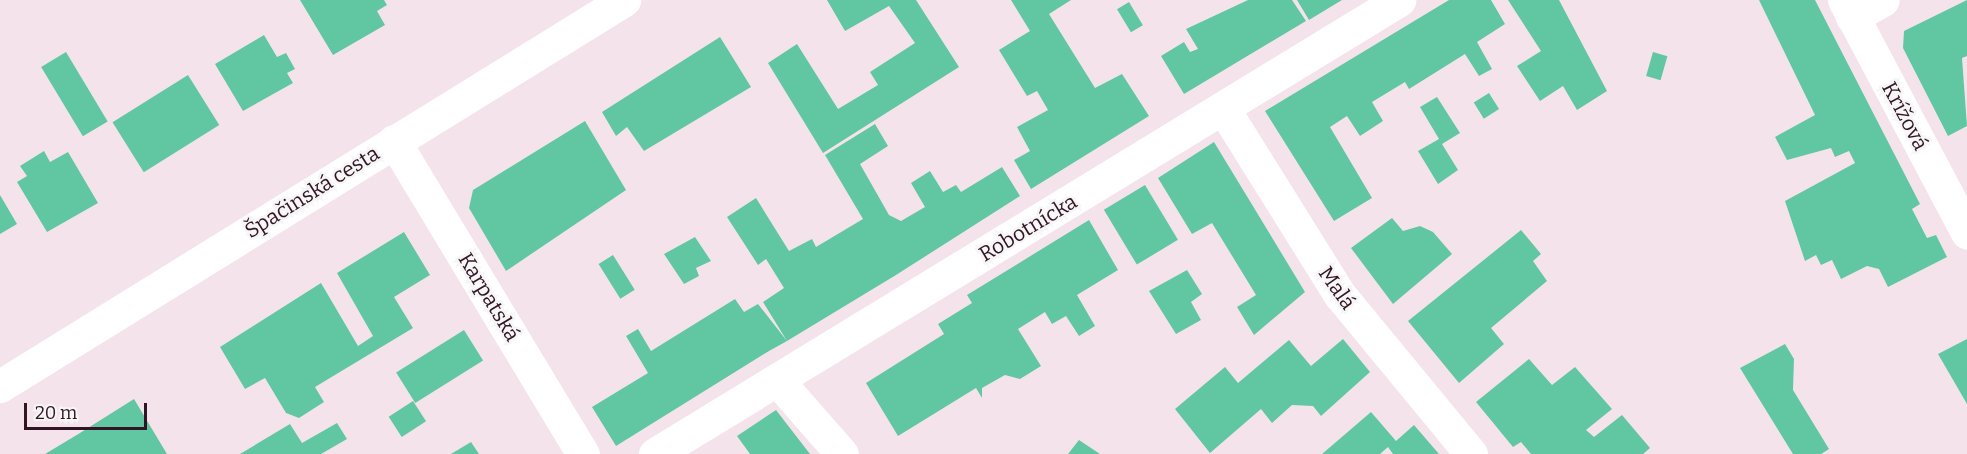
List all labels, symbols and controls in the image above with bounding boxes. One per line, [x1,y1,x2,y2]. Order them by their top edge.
street label: Krížová [1877,78,1933,154]
street label: Špačinská cesta [240,141,384,243]
street label: Robotnícka [974,189,1082,267]
street label: Karpatská [453,248,525,346]
street label: Malá [1313,261,1361,315]
scale bar [27,391,150,429]
text: 20 m [35,402,77,424]

